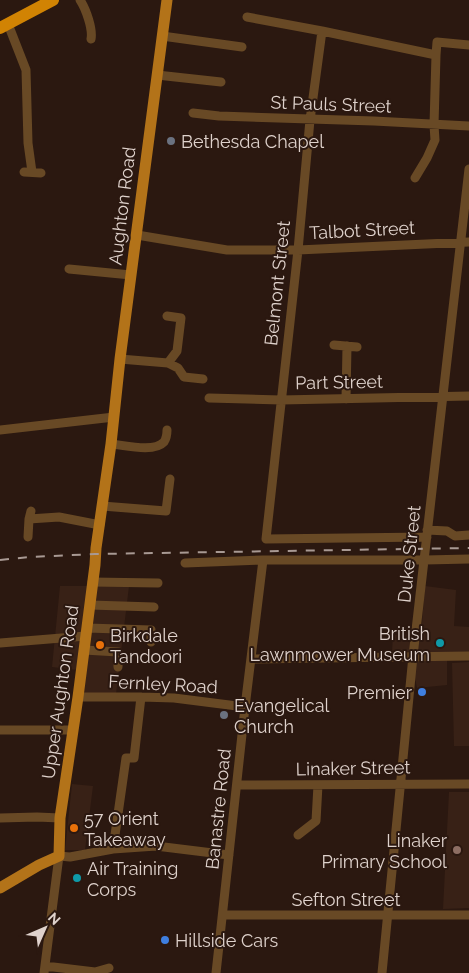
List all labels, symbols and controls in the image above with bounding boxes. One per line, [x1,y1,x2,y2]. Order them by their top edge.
street label: St Pauls Street [270,91,392,117]
place label: Bethesda Chapel [181,131,324,152]
marker: Bethesda Chapel [165,135,177,147]
street label: Aughton Road [104,146,140,266]
street label: Talbot Street [309,217,415,243]
street label: Belmont Street [260,219,294,347]
street label: Part Street [295,371,383,393]
street label: Duke Street [393,504,425,604]
street label: Upper Aughton Road [37,604,83,780]
place label: British Lawnmower Museum [250,623,430,665]
place label: Birkdale Tandoori [110,625,182,667]
marker: British Lawnmower Museum [434,637,446,649]
marker: Birkdale Tandoori [94,639,106,651]
street label: Fernley Road [108,671,218,697]
place label: Premier [347,682,413,703]
marker: Premier [416,686,428,698]
place label: Evangelical Church [234,695,329,737]
marker: Evangelical Church [218,709,230,721]
street label: Banastre Road [201,748,235,870]
street label: Linaker Street [295,757,411,779]
place label: 57 Orient Takeaway [84,808,166,850]
marker: 57 Orient Takeaway [68,822,80,834]
place label: Linaker Primary School [321,830,448,872]
marker: Linaker Primary School [451,844,463,856]
place label: Air Training Corps [87,858,178,900]
marker: Air Training Corps [71,872,83,884]
street label: Sefton Street [292,889,400,910]
north arrow [20,903,70,953]
text: N [45,909,64,928]
place label: Hillside Cars [175,930,278,951]
marker: Hillside Cars [159,934,171,946]

